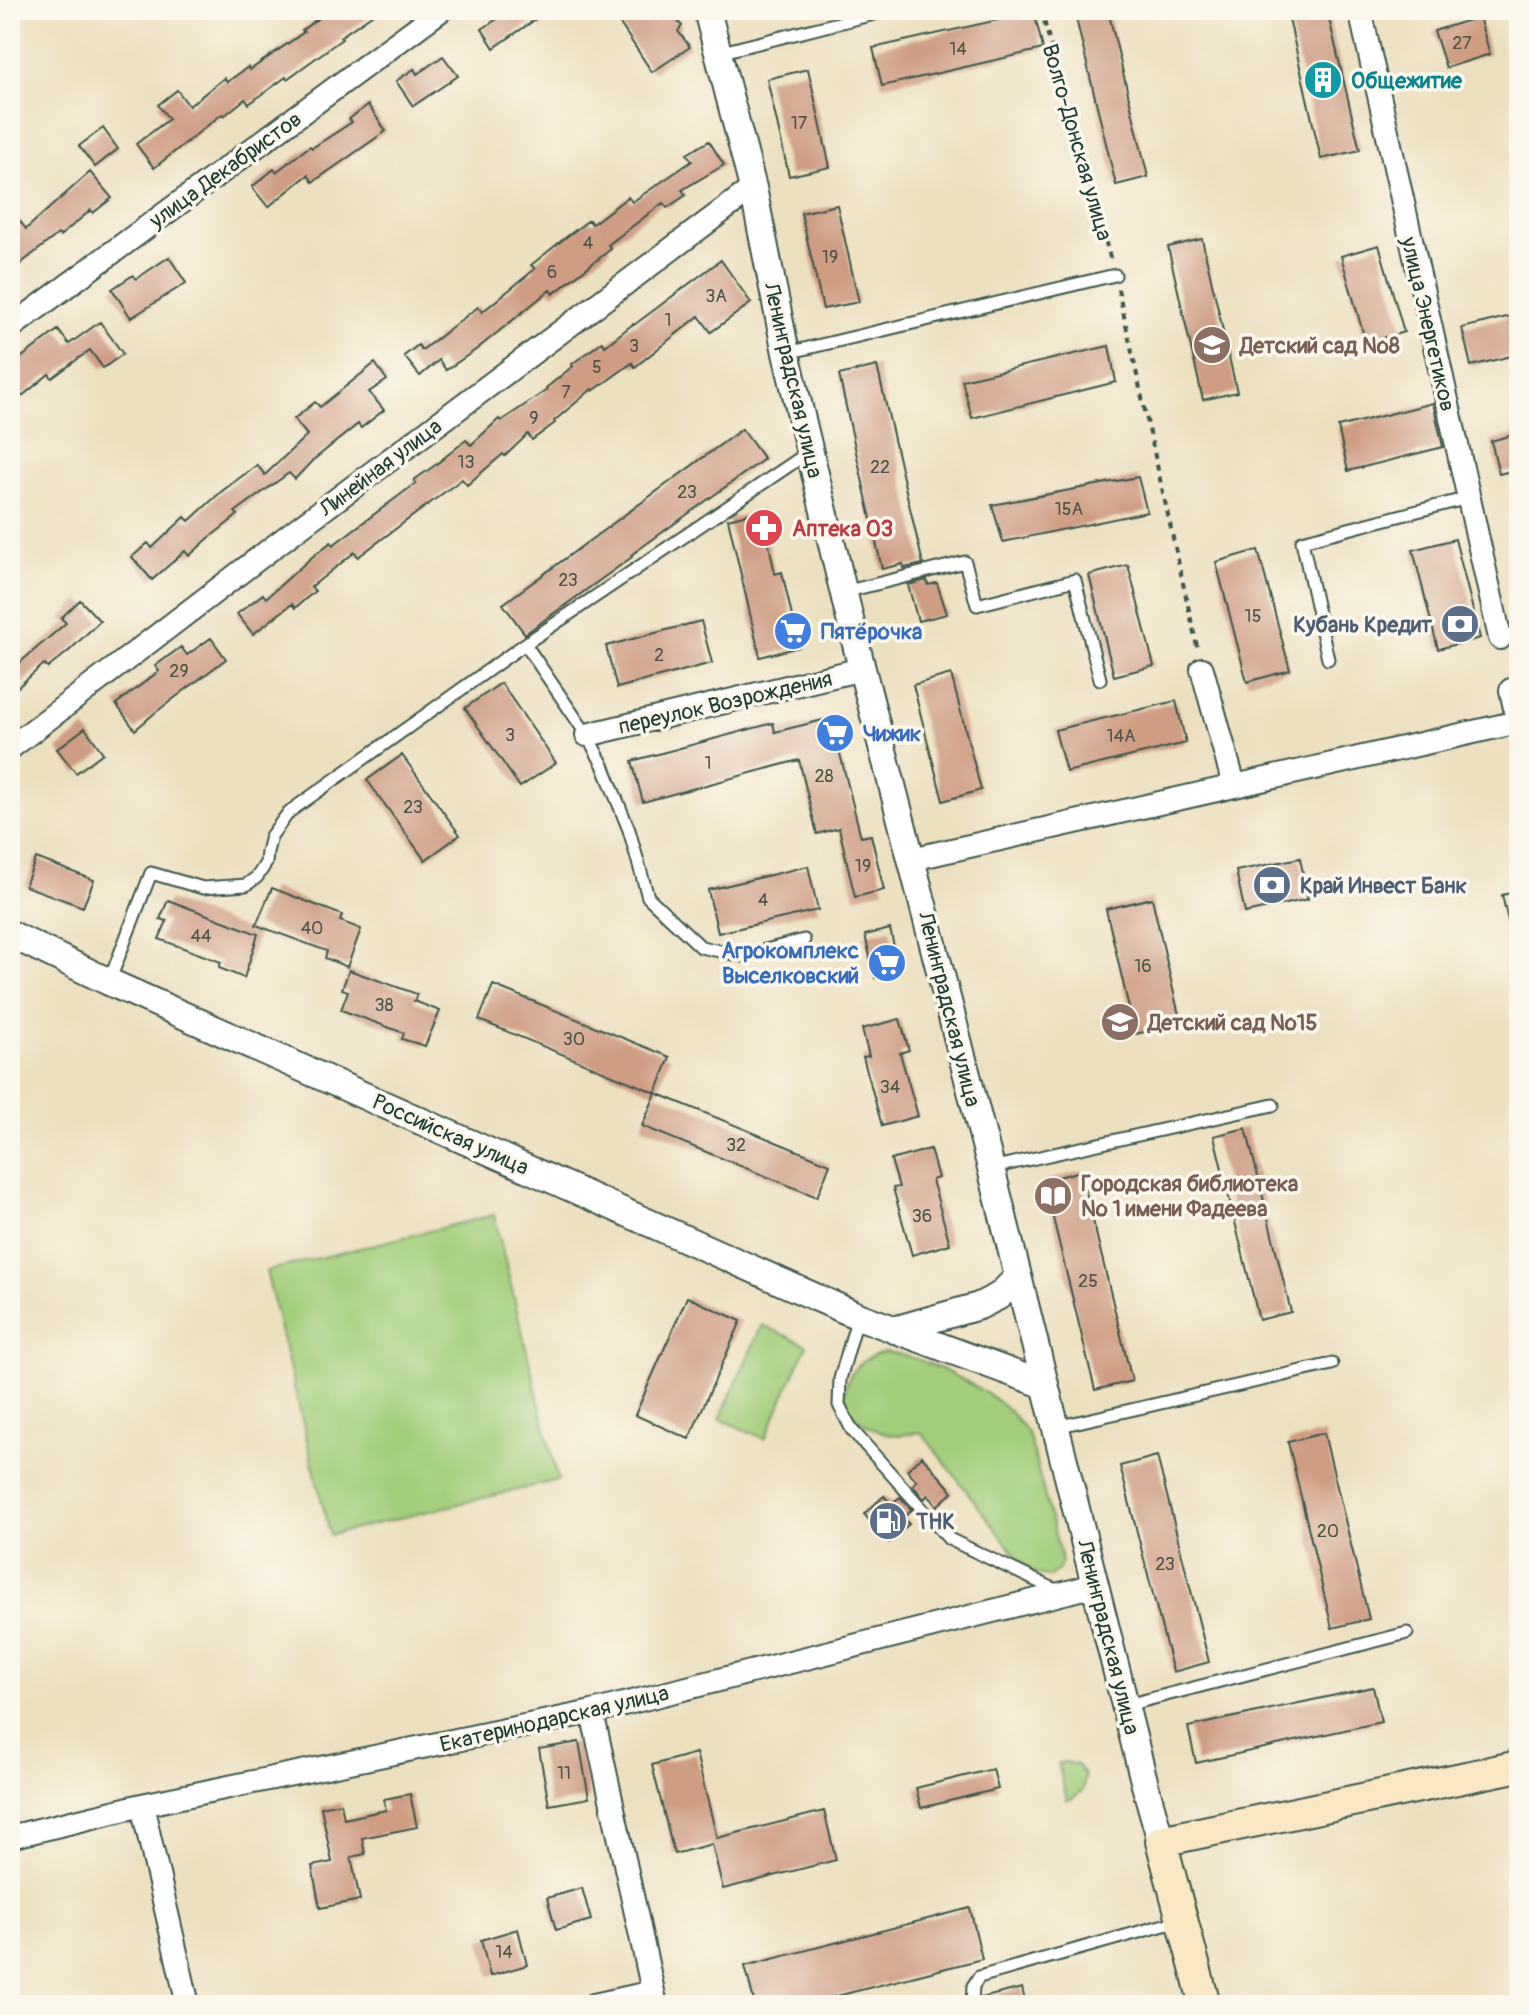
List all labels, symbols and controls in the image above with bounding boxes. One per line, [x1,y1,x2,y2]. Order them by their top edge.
house number: 27 [1452,32,1472,55]
house number: 14 [949,38,967,61]
street label: Волго-Донская улица [1036,41,1118,244]
building icon: Общежитие [1302,59,1344,101]
place label: Общежитие [1351,67,1463,95]
street label: улица Декабристов [143,105,307,235]
house number: 17 [791,112,808,135]
house number: 4 [583,232,594,255]
street label: улица Энергетиков [1394,233,1462,414]
house number: 19 [822,246,838,269]
house number: 6 [547,261,557,284]
street label: Ленинградская улица [757,279,829,481]
house number: 3А [705,285,727,308]
house number: 1 [664,309,672,332]
school or university icon: Детский сад №8 [1191,324,1233,366]
place label: Детский сад №8 [1238,332,1400,360]
house number: 3 [629,335,639,358]
house number: 5 [592,356,602,379]
house number: 7 [561,381,571,404]
house number: 9 [529,407,539,430]
street label: Линейная улица [313,413,448,524]
house number: 13 [457,451,475,474]
house number: 22 [870,456,890,479]
house number: 23 [677,481,697,504]
house number: 15А [1055,498,1084,521]
pharmacy icon: Аптека 03 [743,507,785,549]
place label: Аптека 03 [792,515,893,543]
house number: 23 [558,569,578,592]
bank icon: Кубань Кредит [1439,603,1481,645]
house number: 15 [1245,605,1261,628]
supermarket icon: Пятёрочка [772,610,814,652]
place label: Кубань Кредит [1293,611,1433,639]
place label: Пятёрочка [821,618,922,646]
house number: 2 [654,644,664,667]
house number: 29 [169,660,189,683]
street label: переулок Возрождения [616,665,835,741]
supermarket icon: Чижик [814,712,856,754]
place label: Чижик [863,720,921,748]
house number: 3 [505,724,515,747]
house number: 14А [1106,725,1136,748]
house number: 1 [704,752,712,775]
house number: 28 [814,765,834,788]
house number: 23 [403,796,423,819]
house number: 19 [855,855,871,878]
bank icon: Край Инвест Банк [1251,864,1293,906]
place label: Край Инвест Банк [1300,872,1467,900]
house number: 4 [758,889,769,912]
street label: Ленинградская улица [911,908,987,1110]
house number: 40 [301,917,323,940]
house number: 44 [191,925,212,948]
place label: Агрокомплекс Выселковский [721,937,859,990]
supermarket icon: Агрокомплекс Выселковский [866,942,908,984]
house number: 16 [1134,955,1152,978]
house number: 38 [374,994,394,1017]
school or university icon: Детский сад №15 [1099,1001,1141,1043]
place label: Детский сад №15 [1146,1009,1317,1037]
house number: 30 [563,1028,585,1051]
house number: 34 [880,1076,901,1099]
street label: Российская улица [368,1088,533,1182]
house number: 32 [726,1134,746,1157]
place label: Городская библиотека № 1 имени Фадеева [1081,1170,1298,1223]
library icon: Городская библиотека № 1 имени Фадеева [1032,1175,1074,1217]
house number: 36 [912,1205,932,1228]
house number: 25 [1078,1270,1098,1293]
fuel station icon: ТНК [867,1500,909,1542]
place label: ТНК [915,1508,955,1536]
house number: 20 [1317,1520,1339,1543]
street label: Ленинградская улица [1070,1536,1146,1738]
house number: 23 [1155,1553,1175,1576]
street label: Екатеринодарская улица [437,1679,672,1759]
house number: 11 [557,1762,571,1785]
house number: 14 [495,1941,513,1964]

